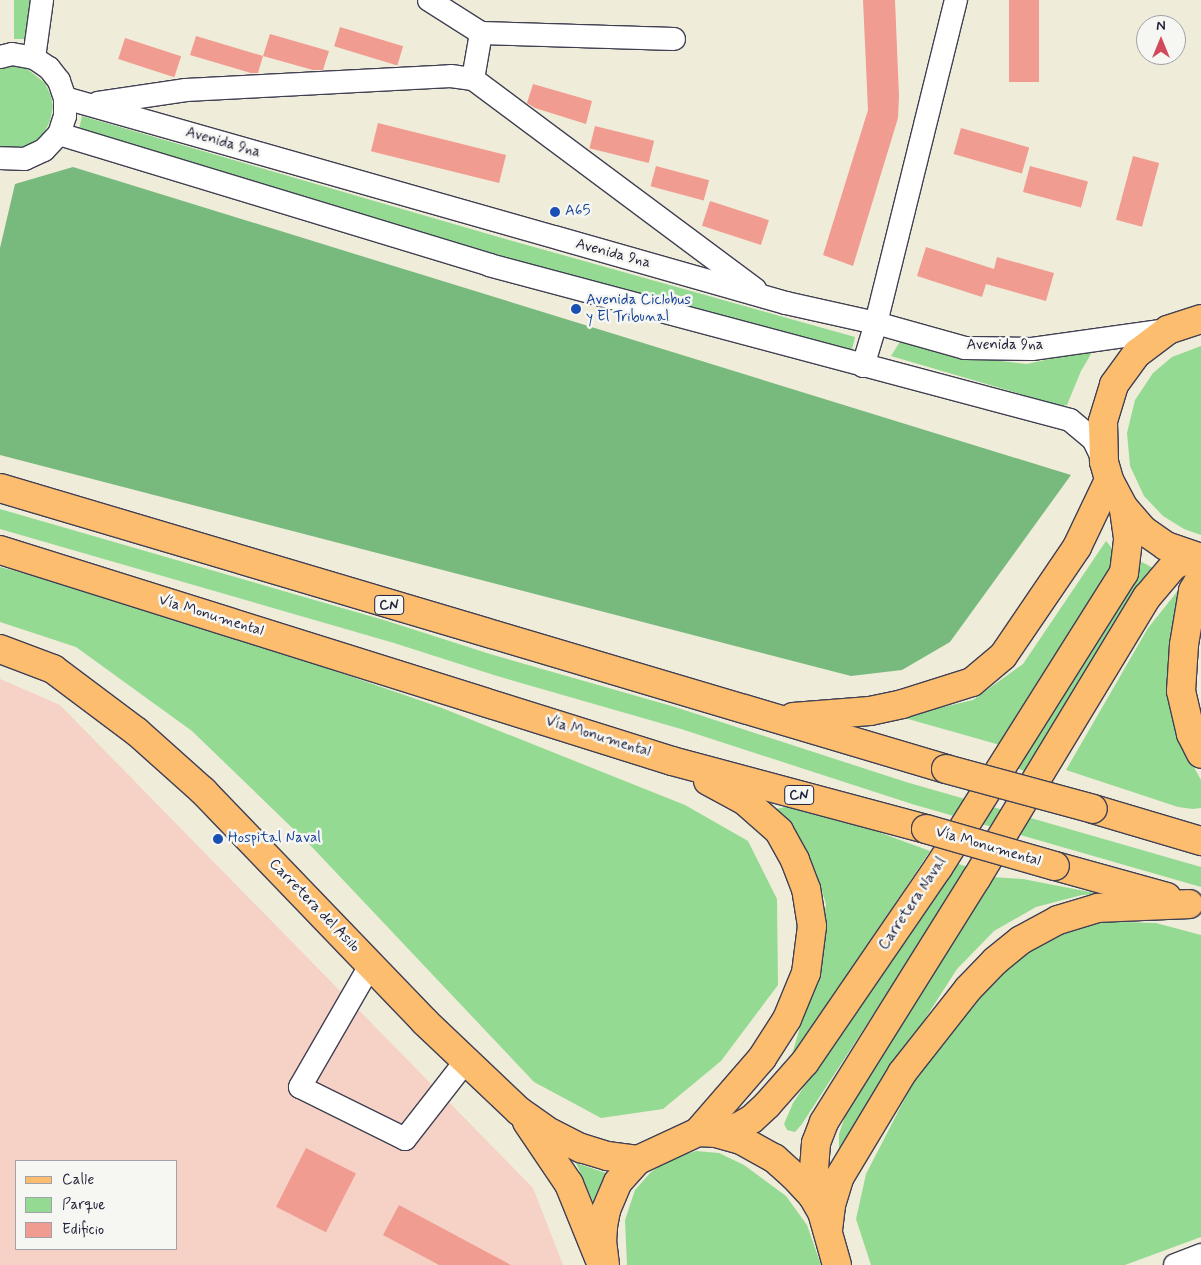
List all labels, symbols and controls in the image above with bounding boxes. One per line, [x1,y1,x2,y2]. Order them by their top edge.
north arrow [1136,15,1186,65]
text: N [1156,17,1166,35]
street label: Avenida 9na [183,124,263,162]
place label: A65 [565,203,590,221]
marker: A65 [549,206,561,218]
street label: Avenida 9na [573,235,653,273]
place label: Avenida Ciclobus y El Tribunal [586,291,693,326]
marker: Avenida Ciclobus y El Tribunal [570,303,582,315]
street label: Avenida 9na [966,337,1044,355]
street label: Vía Monumental [158,592,264,640]
road number: CN [374,594,404,616]
street label: Vía Monumental [545,713,651,761]
road number: CN [784,784,814,806]
street label: Vía Monumental [935,824,1041,870]
place label: Hospital Naval [228,830,321,848]
marker: Hospital Naval [212,833,224,845]
street label: Carretera del Asilo [265,855,363,957]
street label: Carretera Naval [876,855,950,953]
legend [15,1160,178,1250]
text: Calle [62,1170,94,1190]
text: Parque [62,1195,105,1215]
text: Edificio [62,1220,104,1240]

